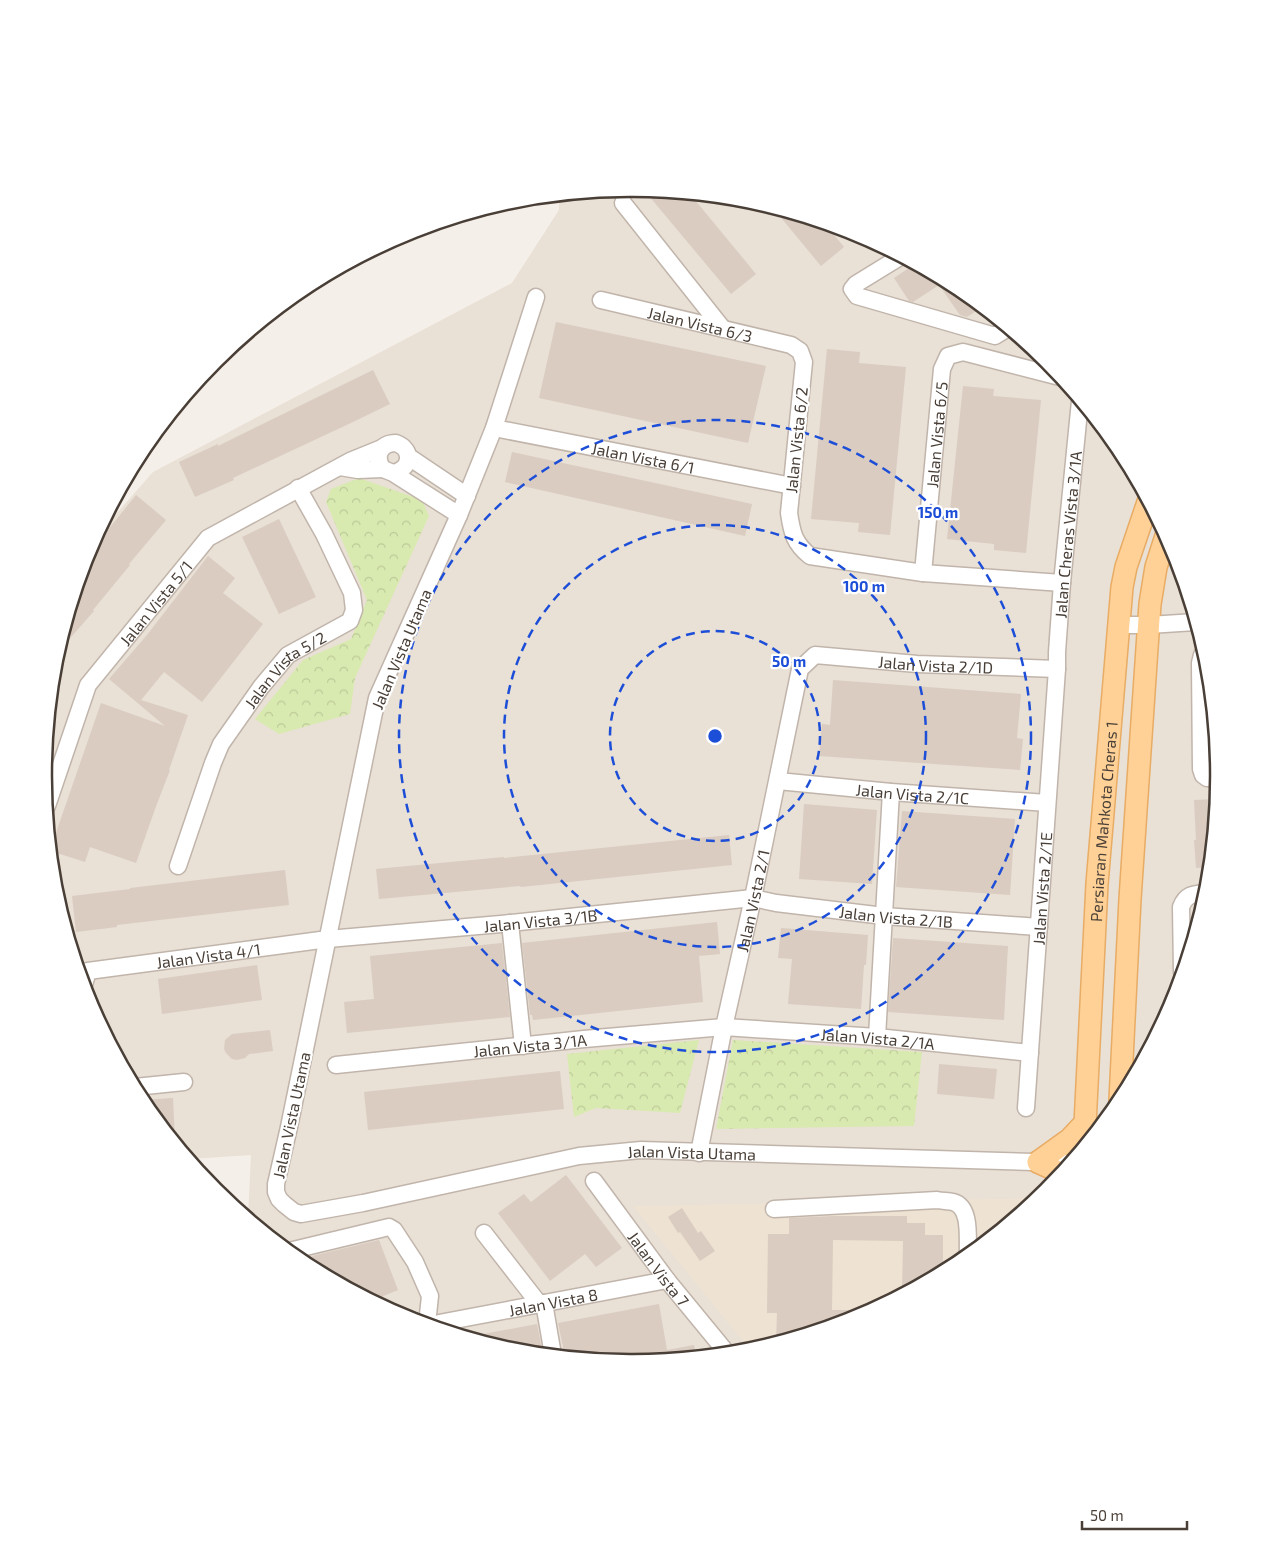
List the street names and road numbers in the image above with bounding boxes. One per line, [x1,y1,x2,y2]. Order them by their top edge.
street label: Jalan Vista 6/3 [646,302,754,345]
street label: Jalan Vista 6/5 [921,381,950,489]
street label: Jalan Vista 6/2 [781,386,811,494]
street label: Jalan Vista 6/1 [590,438,696,476]
street label: Jalan Cheras Vista 3/1A [1050,450,1085,619]
street label: Jalan Vista 5/1 [115,556,195,649]
street label: Jalan Vista Utama [367,586,435,712]
street label: Jalan Vista 5/2 [240,627,329,712]
street label: Jalan Vista 2/1D [877,651,993,676]
street label: Persiaran Mahkota Cheras 1 [1086,720,1120,922]
street label: Jalan Vista 2/1C [855,779,970,807]
street label: Jalan Vista 2/1E [1028,831,1055,946]
street label: Jalan Vista 2/1 [732,848,772,954]
street label: Jalan Vista 2/1B [838,901,954,930]
street label: Jalan Vista 3/1B [483,905,598,935]
street label: Jalan Vista 4/1 [155,939,262,971]
street label: Jalan Vista 2/1A [820,1024,936,1052]
street label: Jalan Vista 3/1A [472,1029,588,1060]
street label: Jalan Vista Utama [268,1050,314,1180]
street label: Jalan Vista Utama [626,1141,756,1163]
street label: Jalan Vista 7 [625,1227,694,1310]
street label: Jalan Vista 8 [507,1284,599,1319]

